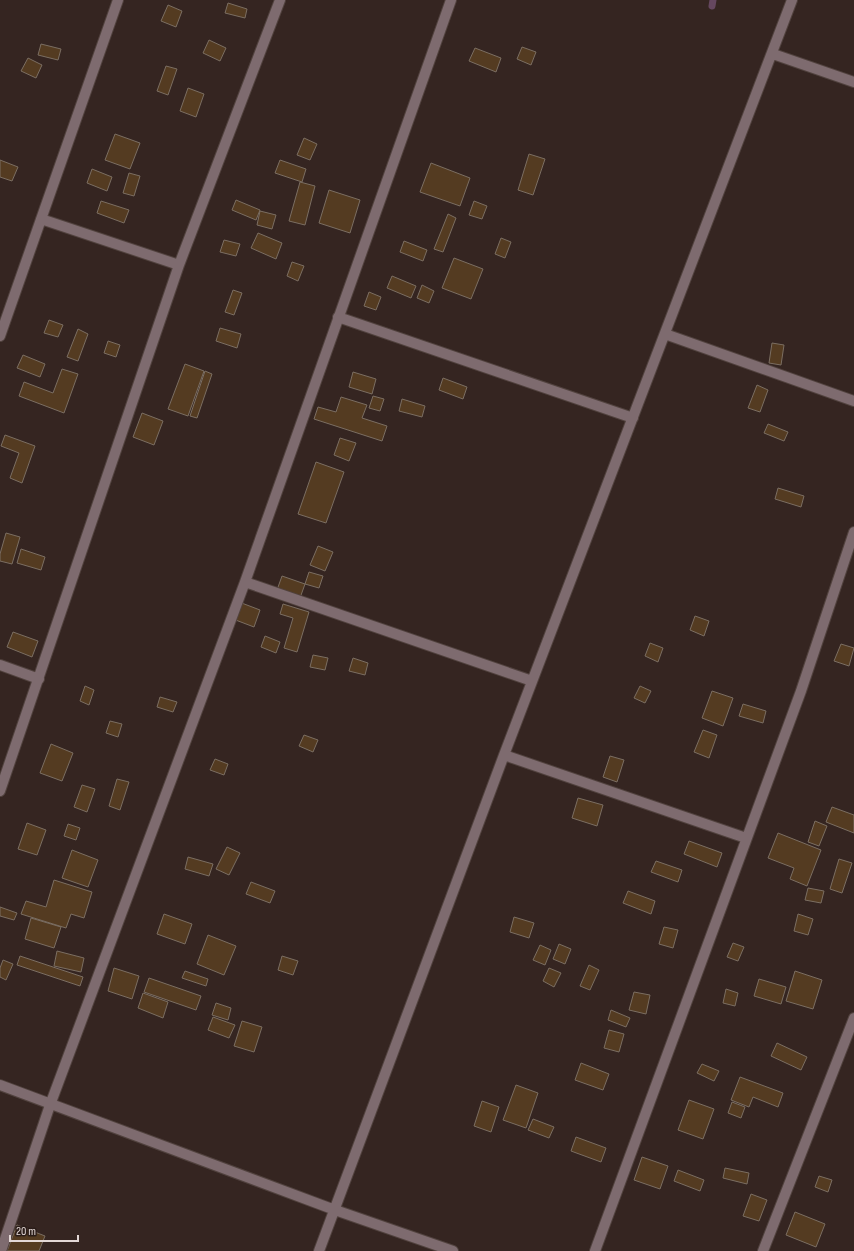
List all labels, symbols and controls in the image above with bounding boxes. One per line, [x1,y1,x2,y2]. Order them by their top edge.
scale bar [10,1217,78,1243]
text: 20 m [16,1224,36,1239]

